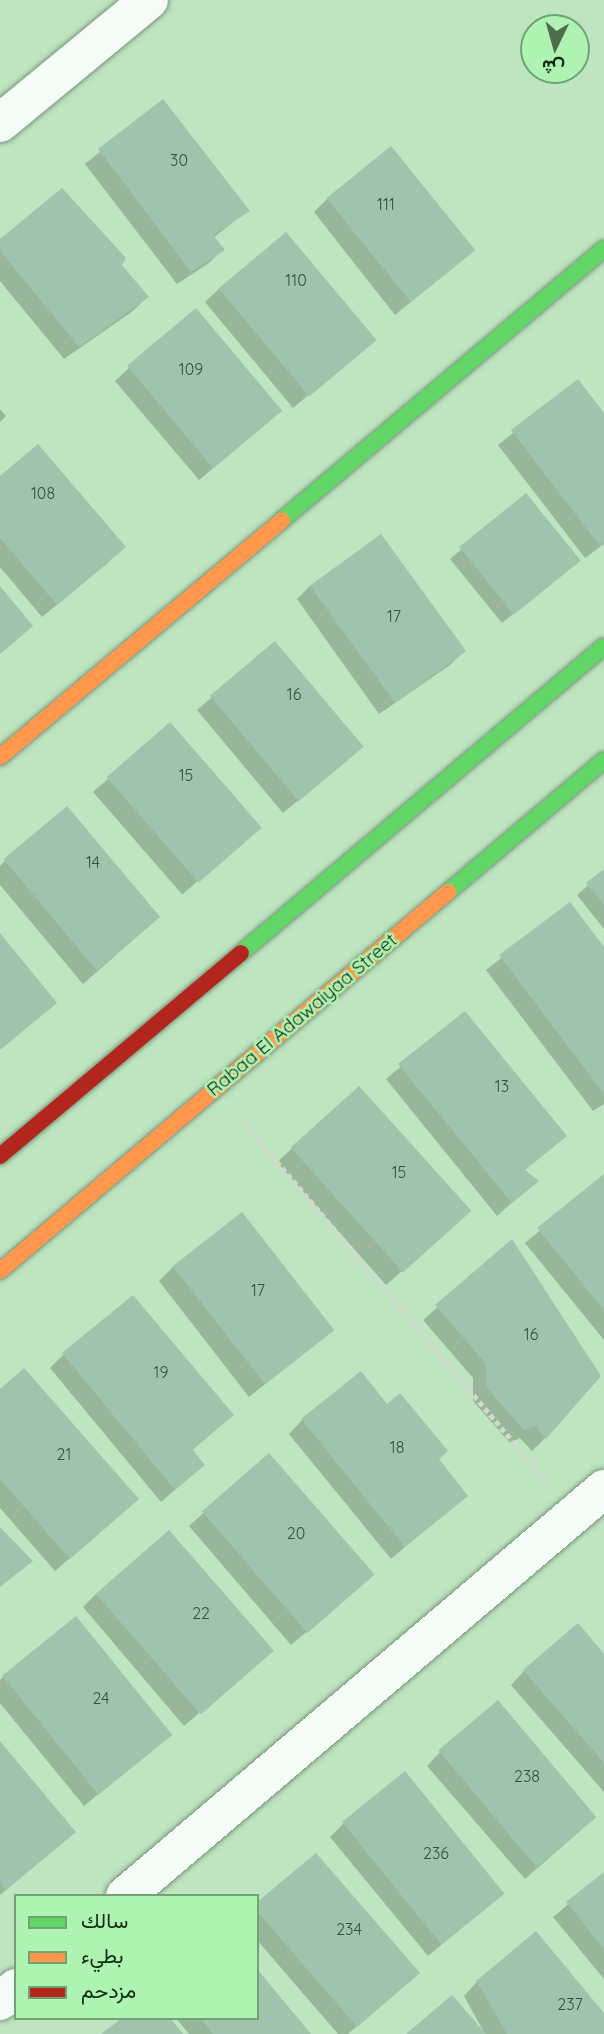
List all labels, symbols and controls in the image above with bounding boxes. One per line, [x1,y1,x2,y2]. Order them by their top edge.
north arrow [520,14,590,84]
text: ش [541,55,566,81]
house number: 30 [170,150,188,170]
house number: 111 [377,194,395,214]
house number: 110 [285,270,307,290]
house number: 109 [179,359,203,379]
house number: 108 [31,483,55,503]
house number: 17 [387,606,401,626]
house number: 16 [287,684,301,704]
house number: 15 [179,765,193,785]
house number: 14 [86,852,100,872]
street label: Rabaa El Adawaiyaa Street [202,929,402,1101]
house number: 13 [495,1076,509,1096]
house number: 15 [392,1162,406,1182]
house number: 17 [251,1280,265,1300]
house number: 16 [524,1324,538,1344]
house number: 19 [154,1362,168,1382]
house number: 18 [390,1437,404,1457]
house number: 21 [57,1444,71,1464]
house number: 20 [287,1523,305,1543]
house number: 22 [192,1603,210,1623]
house number: 24 [92,1688,110,1708]
house number: 238 [514,1766,540,1786]
house number: 236 [423,1843,449,1863]
legend [14,1894,259,2020]
text: سالك [81,1907,128,1933]
house number: 234 [336,1919,362,1939]
text: بطيء [81,1942,124,1968]
text: مزدحم [81,1977,136,2003]
house number: 237 [557,1994,583,2014]

